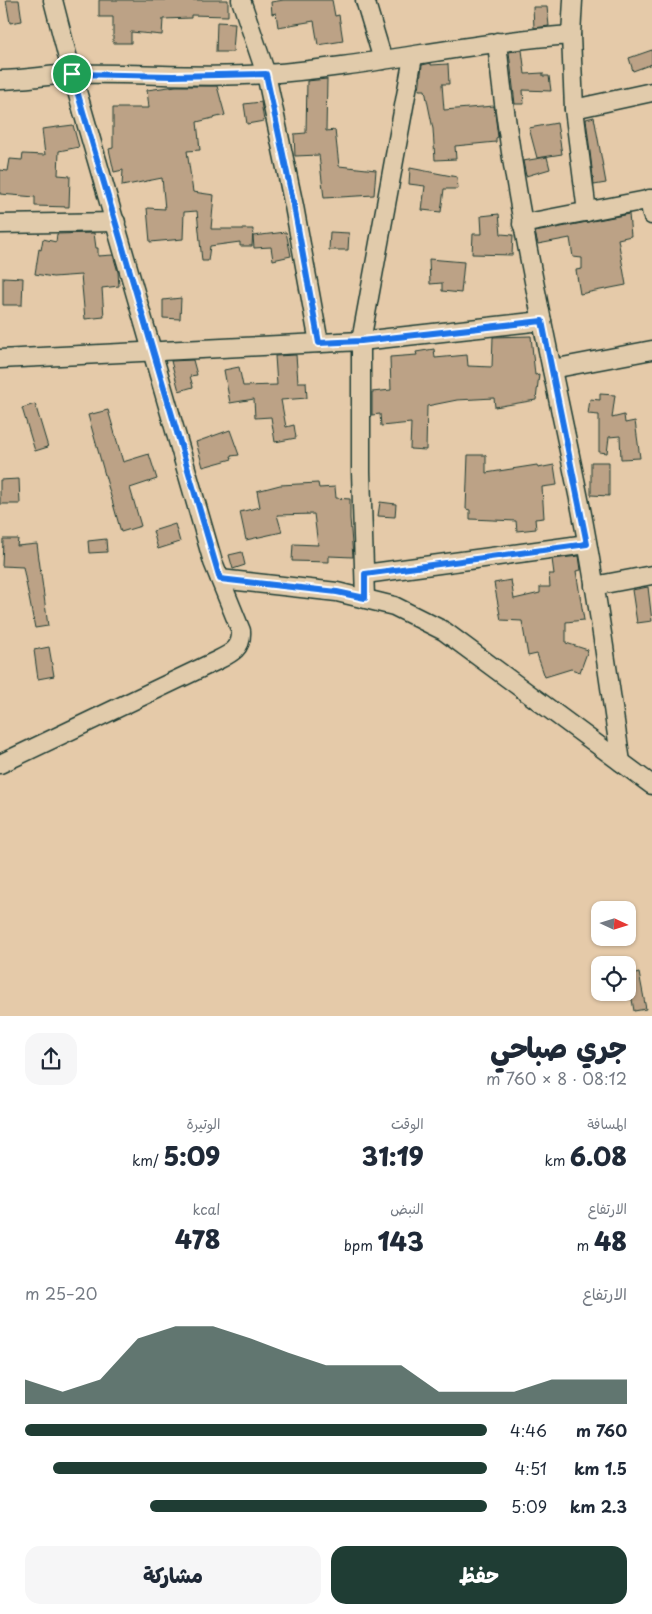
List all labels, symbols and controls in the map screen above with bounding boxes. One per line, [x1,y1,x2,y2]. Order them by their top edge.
pin [51,53,93,95]
icon: arrive [58,60,86,88]
north arrow [591,901,636,946]
map controls [591,901,636,1001]
button: locate [591,956,636,1001]
text: جري صباحي [490,1025,627,1068]
button: share [25,1033,77,1085]
text: 08:12 · 8 × 760 m [486,1066,627,1090]
text: الوتيرة [187,1113,220,1134]
text: الوقت [391,1113,424,1134]
text: المسافة [587,1113,627,1134]
text: 5:09 [163,1137,220,1175]
text: 31:19 [362,1137,424,1175]
text: 6.08 [570,1137,627,1175]
text: /km [132,1150,163,1171]
text: km [544,1150,570,1171]
text: النبض [390,1198,424,1219]
text: الارتفاع [588,1198,627,1219]
text: kcal [192,1199,220,1220]
text: 478 [175,1220,220,1258]
text: 143 [377,1222,424,1260]
text: 48 [594,1222,627,1260]
text: bpm [344,1235,377,1256]
text: m [577,1235,594,1256]
text: 20–25 m [25,1281,97,1305]
text: الارتفاع [582,1281,627,1305]
text: 4:46 [510,1418,547,1442]
text: 760 m [576,1418,627,1442]
text: 4:51 [515,1456,547,1480]
text: 1.5 km [574,1456,627,1480]
text: 5:09 [511,1494,547,1518]
text: 2.3 km [570,1494,627,1518]
button: مشاركة [25,1546,321,1604]
button: حفظ [331,1546,627,1604]

